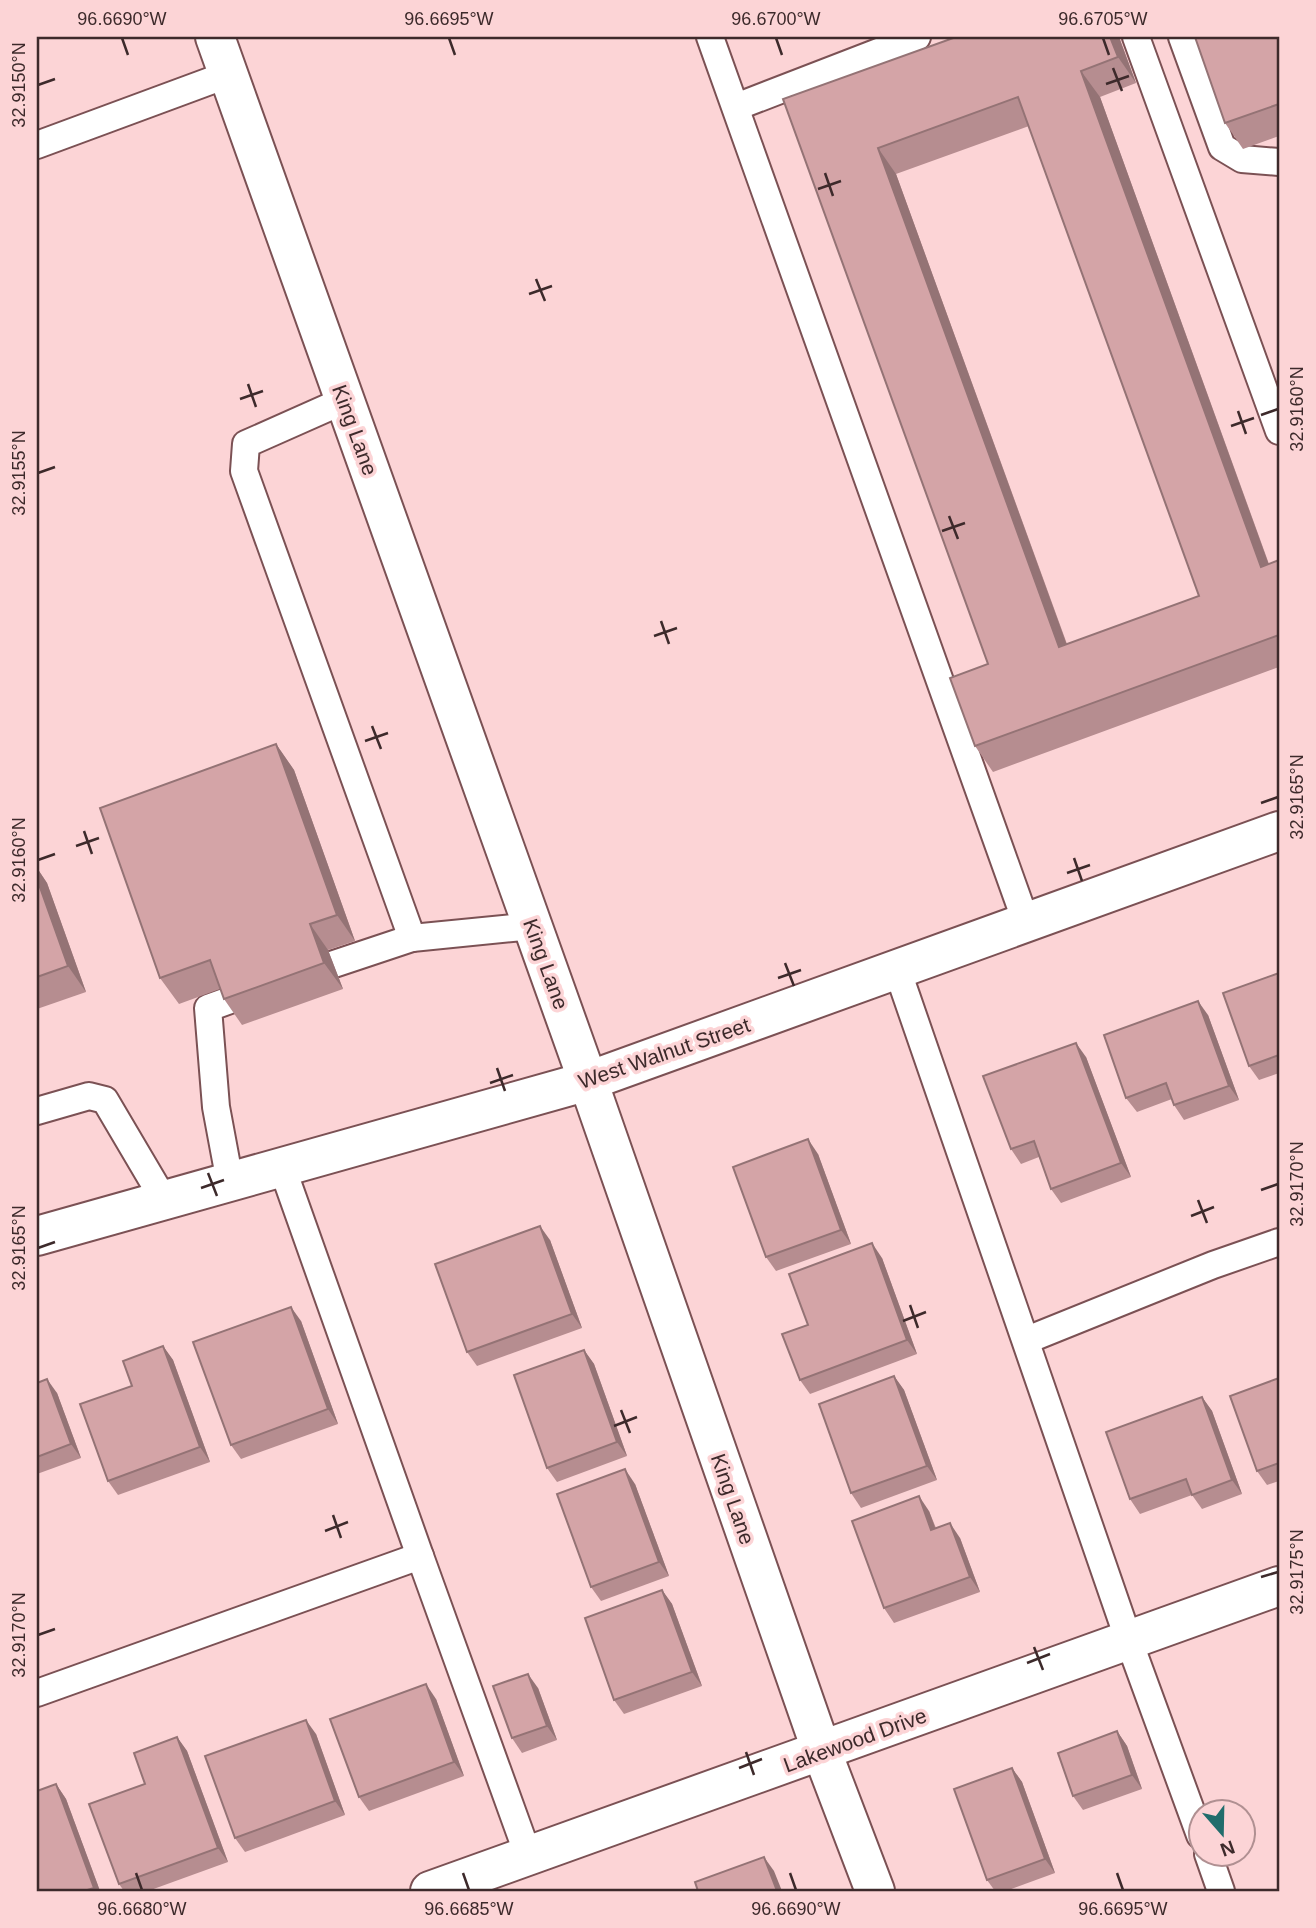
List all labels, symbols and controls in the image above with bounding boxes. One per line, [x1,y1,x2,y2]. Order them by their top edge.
text: 96.6690°W [77,9,167,29]
text: 96.6695°W [404,9,494,29]
text: 96.6700°W [731,9,821,29]
text: 96.6705°W [1058,9,1148,29]
text: 32.9150°N [9,42,29,128]
text: 32.9160°N [1287,366,1307,452]
street label: King Lane [328,382,382,478]
text: 32.9155°N [9,430,29,516]
text: 32.9165°N [1287,754,1307,840]
text: 32.9160°N [9,817,29,903]
street label: King Lane [519,916,573,1012]
street label: West Walnut Street [575,1013,753,1093]
text: 32.9170°N [1287,1141,1307,1227]
text: 32.9165°N [9,1205,29,1291]
street label: King Lane [707,1451,759,1547]
text: 32.9175°N [1287,1529,1307,1615]
text: 32.9170°N [9,1592,29,1678]
street label: Lakewood Drive [780,1703,930,1777]
north arrow [1186,1798,1256,1868]
text: N [1218,1836,1238,1861]
text: 96.6680°W [97,1899,187,1919]
text: 96.6685°W [424,1899,514,1919]
text: 96.6690°W [751,1899,841,1919]
text: 96.6695°W [1078,1899,1168,1919]

